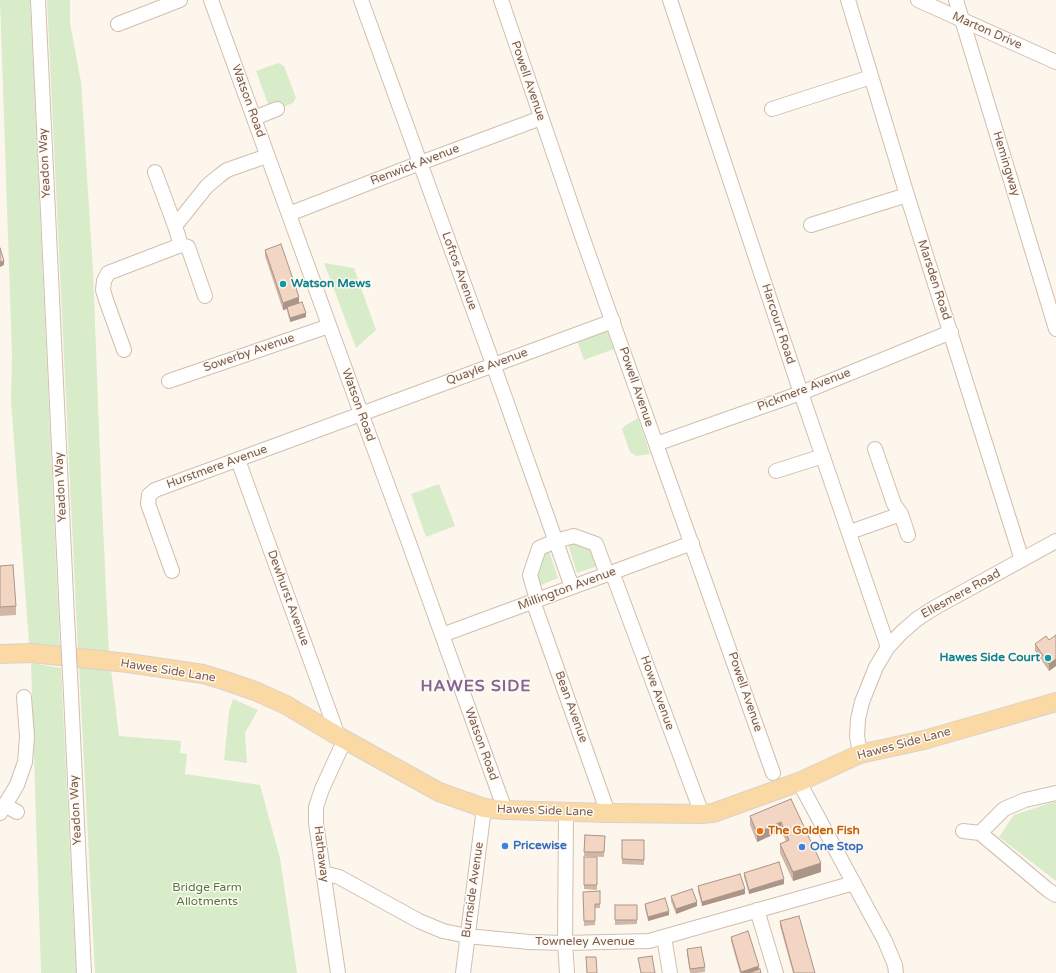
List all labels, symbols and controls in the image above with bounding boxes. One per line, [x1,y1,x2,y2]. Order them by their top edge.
street label: Marton Drive [950,9,1024,53]
street label: Powell Avenue [508,39,548,123]
street label: Watson Road [228,63,268,139]
street label: Yeadon Way [36,128,54,198]
street label: Hemingway [989,130,1023,198]
street label: Renwick Avenue [369,141,461,189]
street label: Loftos Avenue [438,230,480,312]
street label: Marsden Road [914,238,954,322]
place label: Watson Mews [291,277,371,291]
marker: Watson Mews [278,279,288,289]
street label: Harcourt Road [758,282,798,366]
street label: Sowerby Avenue [202,331,296,375]
street label: Powell Avenue [616,345,656,429]
street label: Quayle Avenue [444,346,530,388]
street label: Pickmere Avenue [755,366,853,414]
street label: Watson Road [338,367,378,443]
street label: Hurstmere Avenue [165,442,269,492]
street label: Yeadon Way [52,452,70,522]
street label: Dewhurst Avenue [264,548,312,648]
street label: Millington Avenue [516,565,618,613]
street label: Ellesmere Road [919,566,1003,622]
street label: Powell Avenue [725,650,765,734]
place label: Hawes Side Court [940,651,1040,665]
marker: Hawes Side Court [1043,653,1053,663]
street label: Howe Avenue [637,654,677,732]
street label: Hawes Side Lane [119,656,217,686]
street label: Bean Avenue [551,669,591,745]
district label: HAWES SIDE [420,677,532,697]
street label: Watson Road [461,706,501,782]
street label: Hawes Side Lane [856,725,952,763]
street label: Yeadon Way [67,775,85,845]
street label: Hawes Side Lane [497,802,593,820]
place label: The Golden Fish [768,824,860,838]
street label: Hathaway [310,825,332,883]
marker: The Golden Fish [755,826,765,836]
place label: Pricewise [513,839,567,853]
place label: One Stop [810,840,863,854]
street label: Burnside Avenue [459,841,487,939]
marker: Pricewise [500,841,510,851]
marker: One Stop [797,842,807,852]
park label: Bridge Farm Allotments [172,881,242,909]
street label: Towneley Avenue [535,935,635,949]

